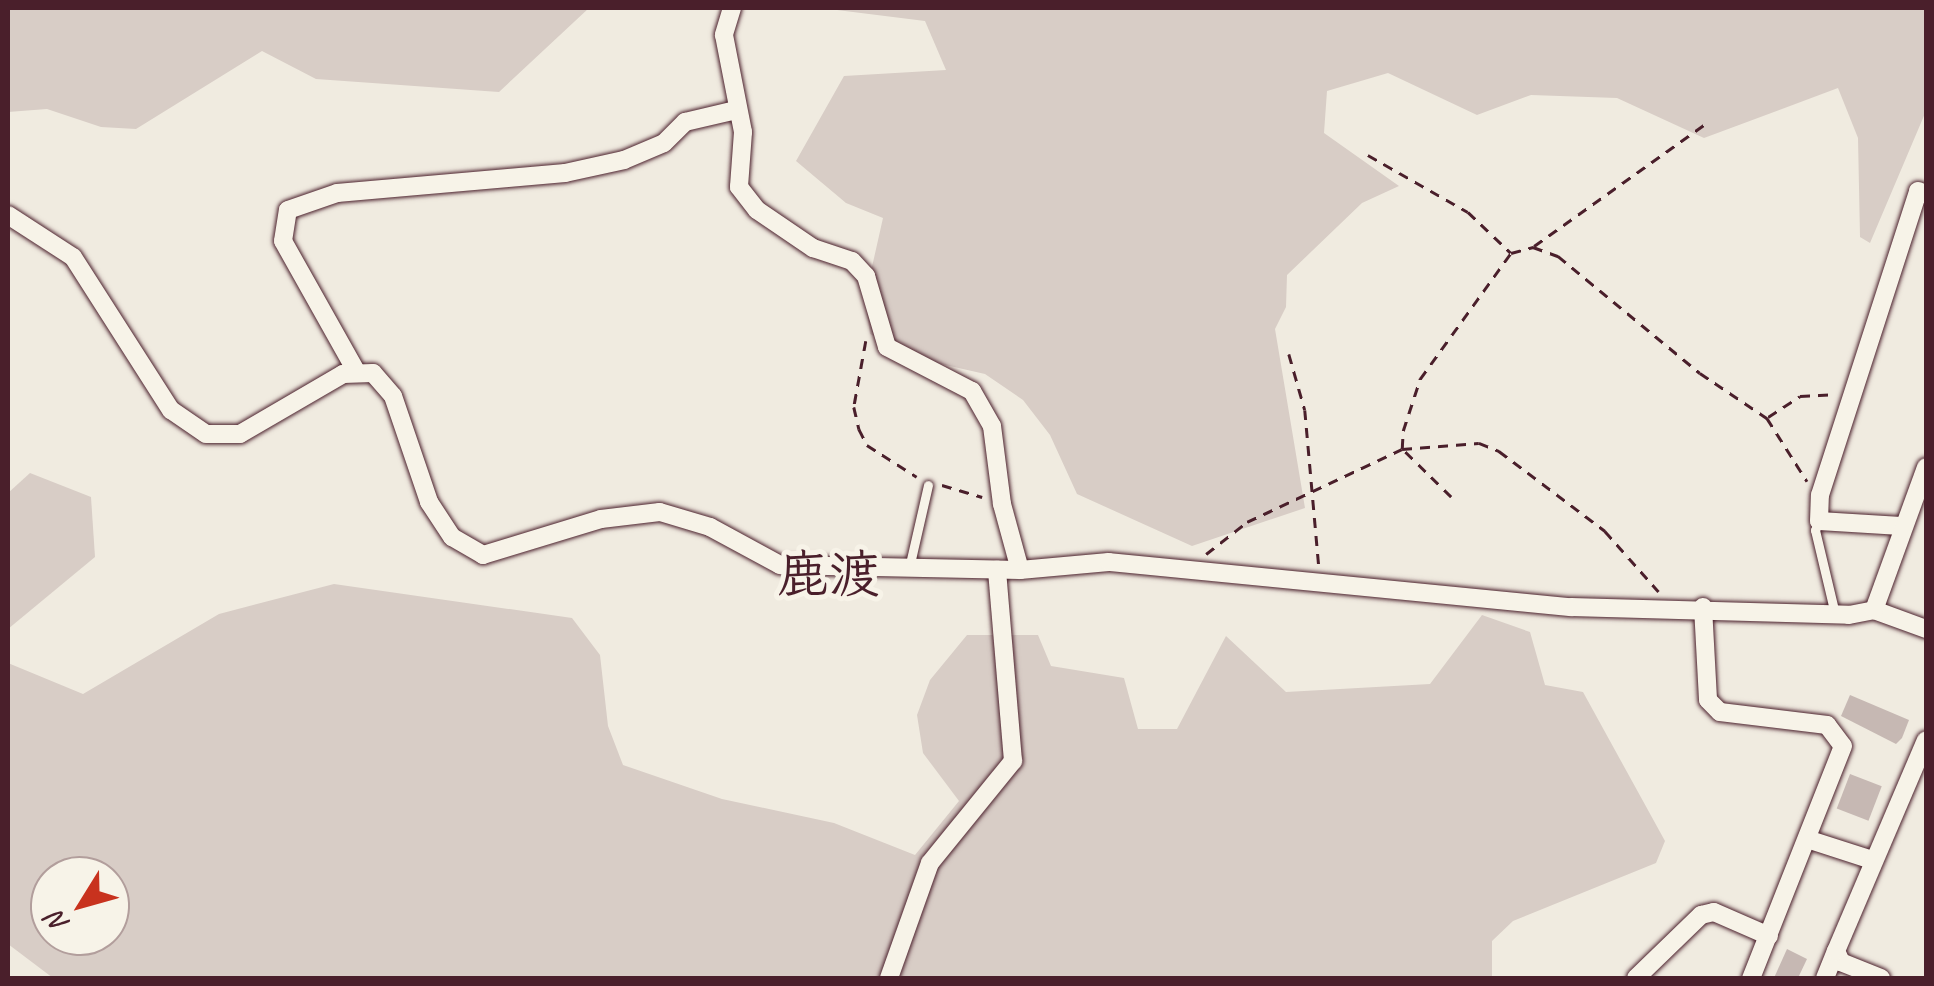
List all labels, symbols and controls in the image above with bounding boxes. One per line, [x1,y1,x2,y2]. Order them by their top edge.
district label: 鹿渡 [777,545,881,607]
north arrow [30,856,130,956]
text: N [38,906,76,941]

